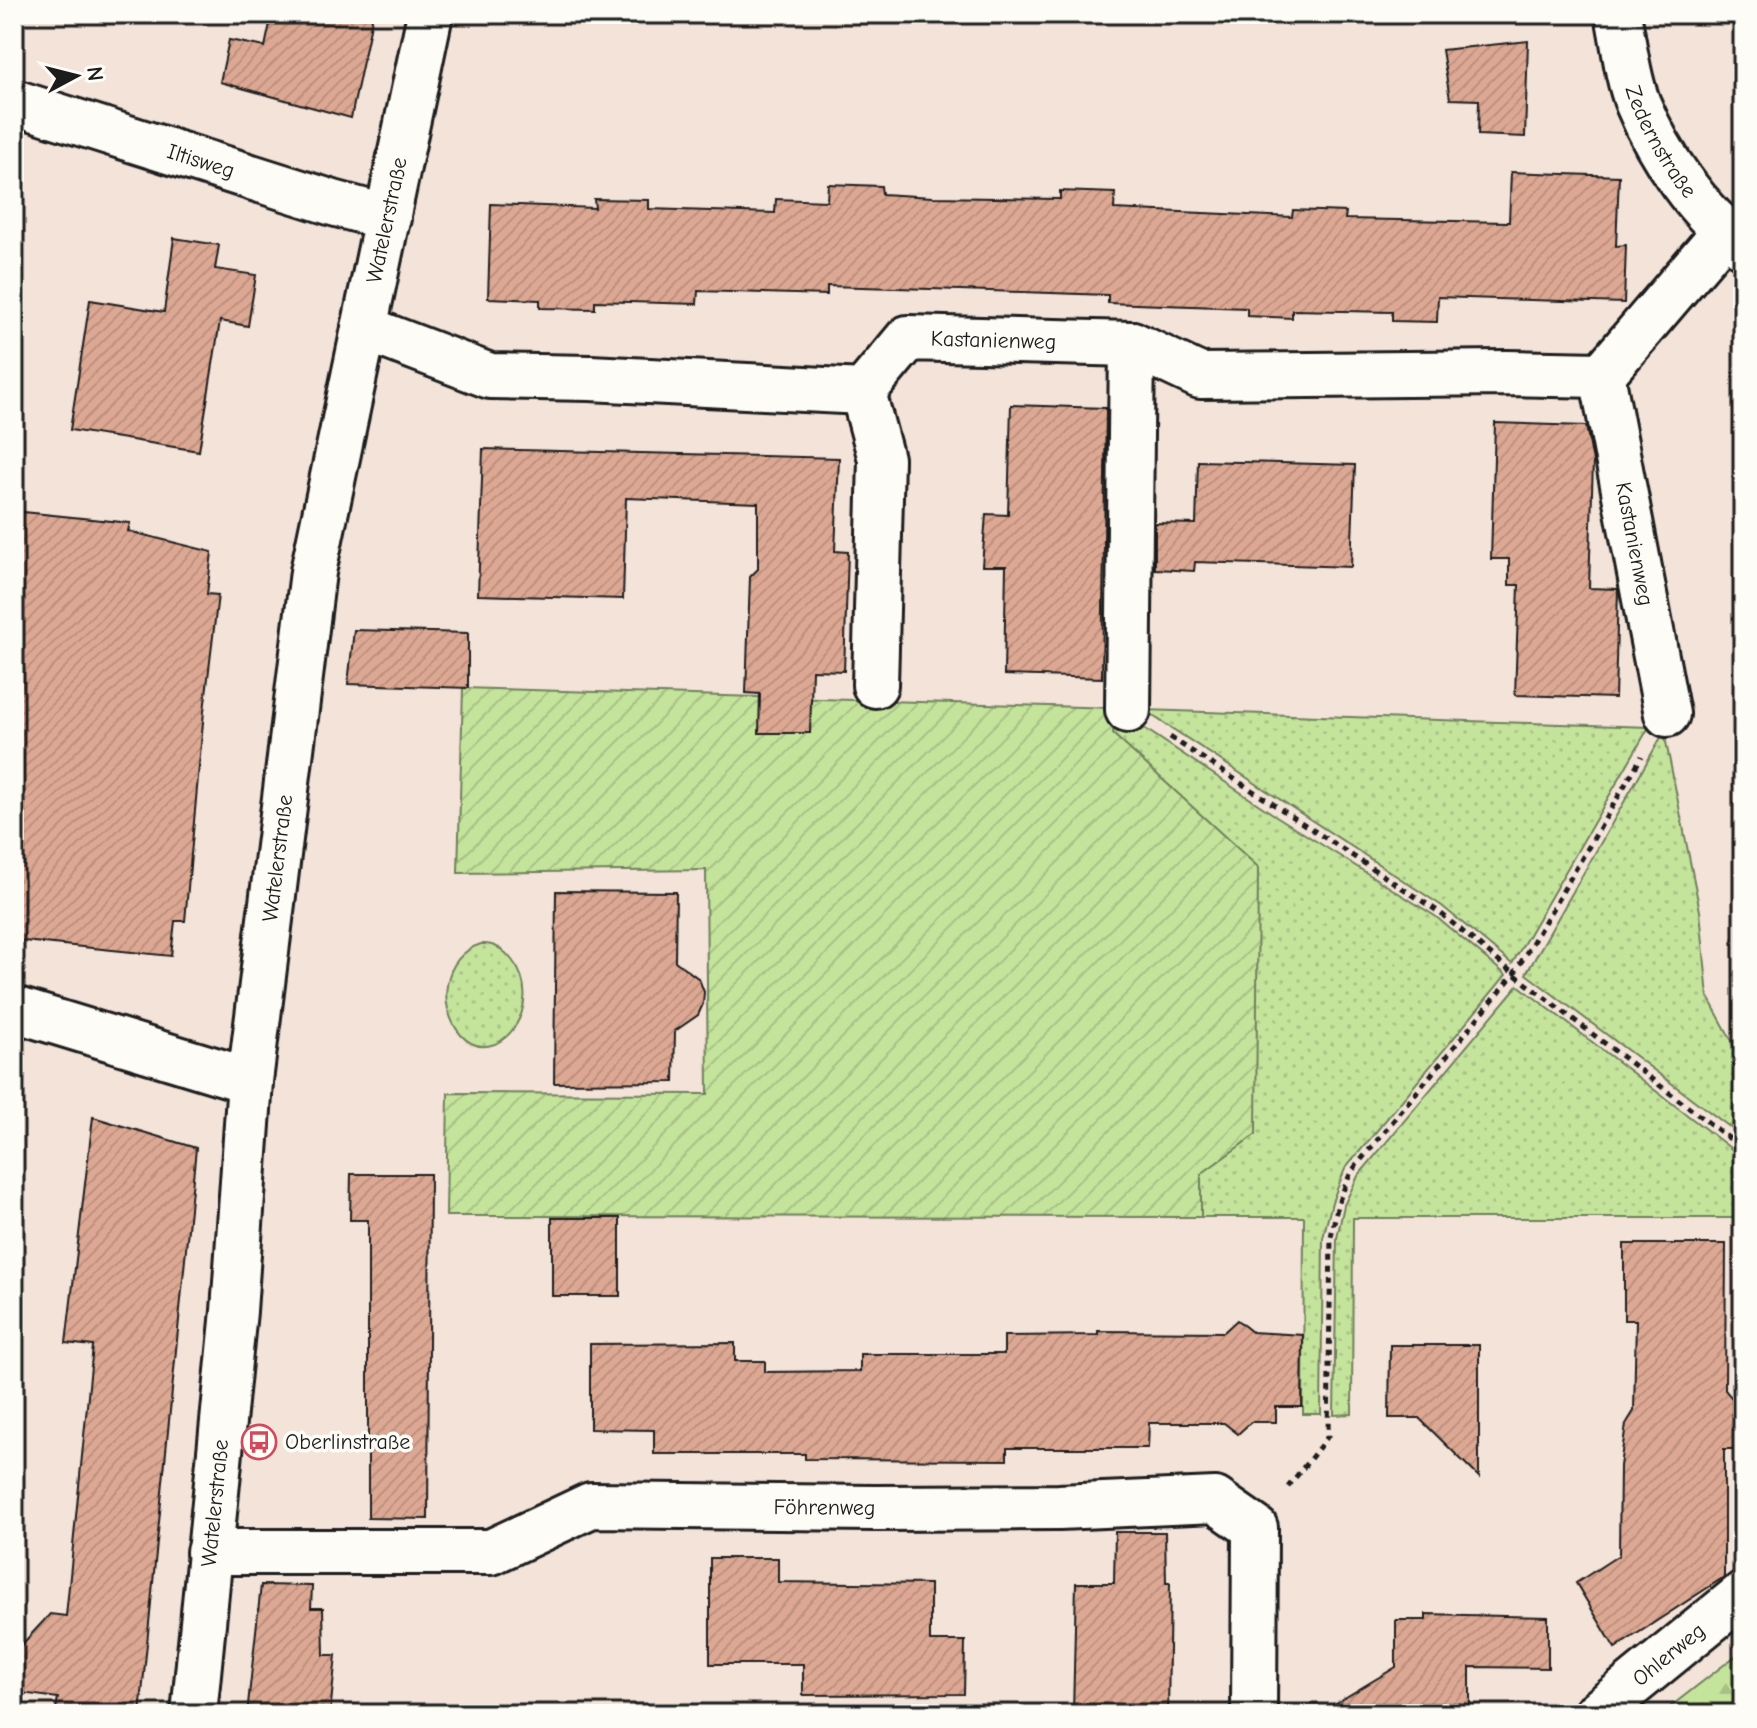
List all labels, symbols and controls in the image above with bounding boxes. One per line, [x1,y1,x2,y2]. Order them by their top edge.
north arrow [36,36,116,116]
text: N [81,65,109,82]
street label: Zedernstraße [1620,82,1702,203]
street label: Iltisweg [164,138,238,184]
street label: Watelerstraße [361,155,413,285]
street label: Kastanienweg [930,326,1057,355]
street label: Kastanienweg [1610,480,1659,608]
street label: Watelerstraße [257,793,298,923]
bus stop icon: Oberlinstraße [240,1423,278,1461]
place label: Oberlinstraße [285,1429,410,1455]
street label: Watelerstraße [196,1438,234,1568]
street label: Föhrenweg [773,1494,876,1521]
street label: Ohlerweg [1627,1617,1710,1692]

